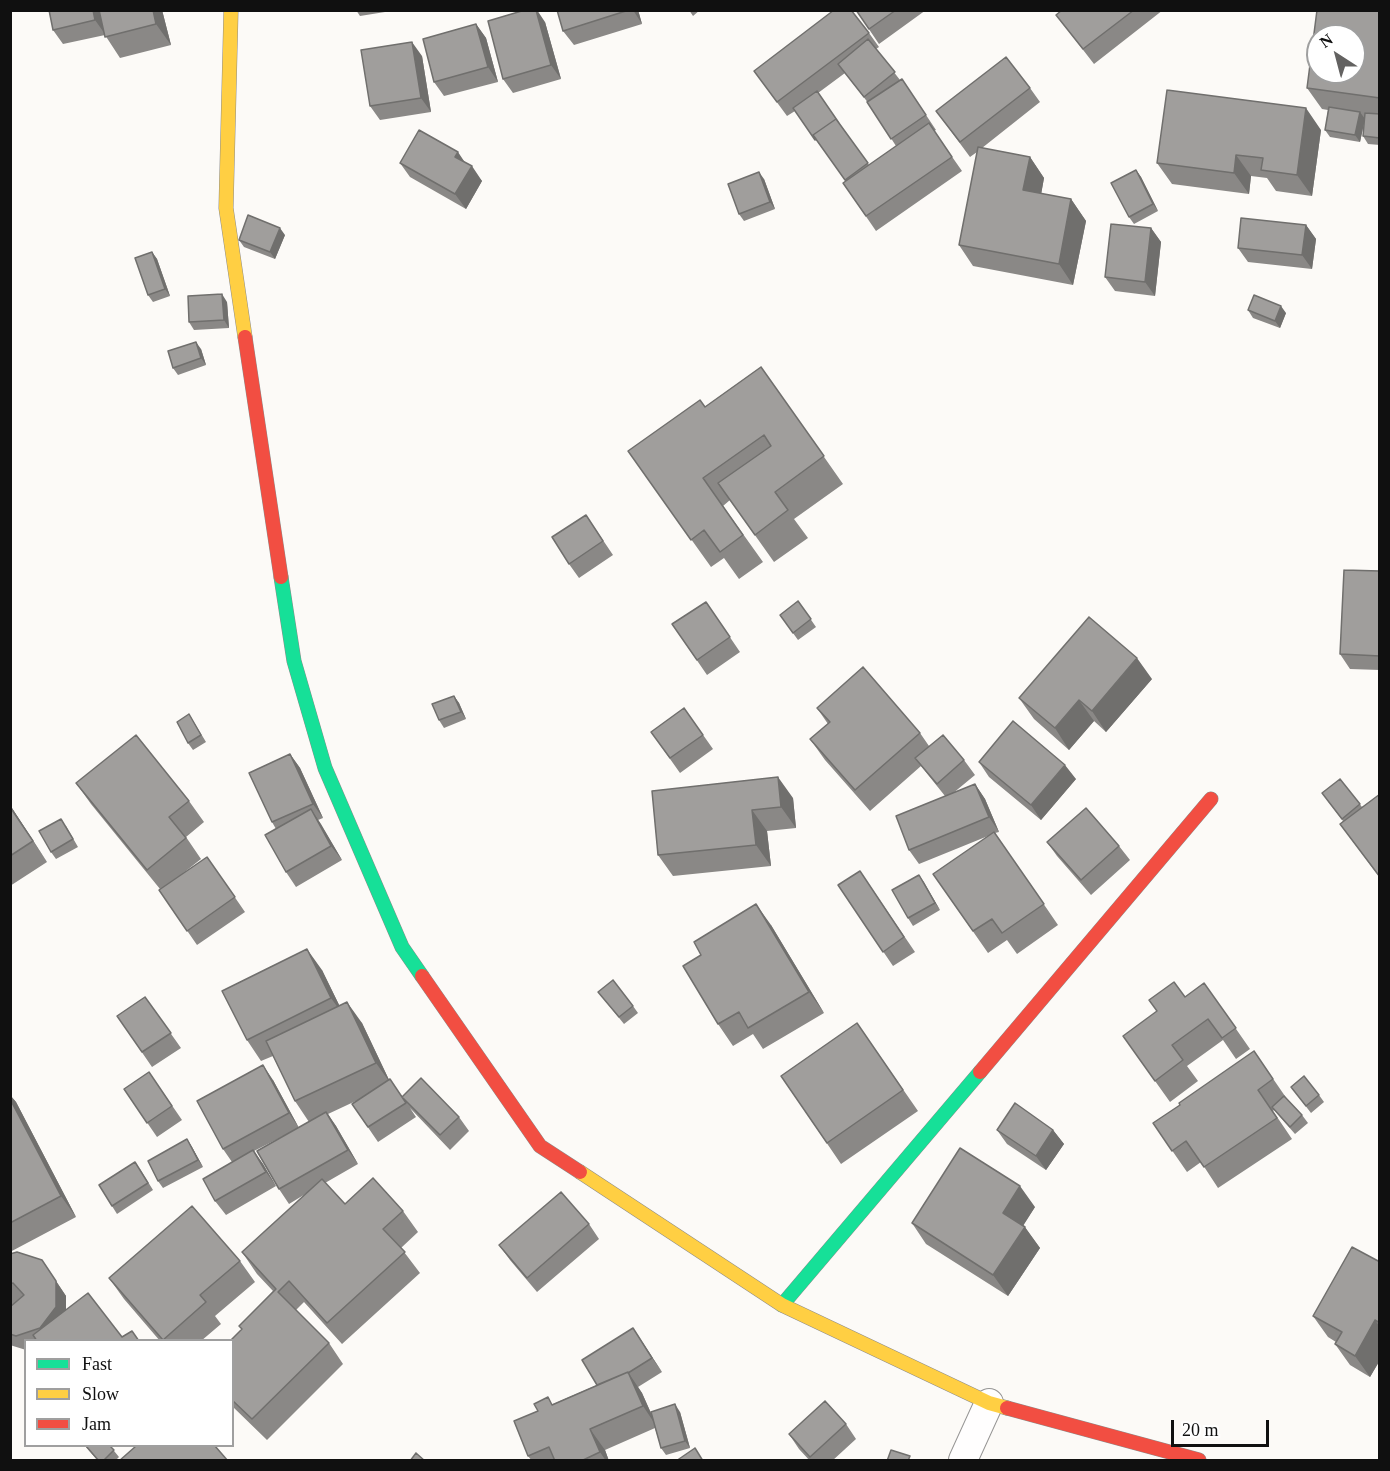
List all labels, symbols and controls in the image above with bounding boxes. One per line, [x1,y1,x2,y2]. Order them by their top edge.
north arrow [1306,24,1366,84]
text: N [1317,30,1336,51]
legend [24,1339,234,1447]
text: Fast [82,1354,112,1374]
text: Slow [82,1384,119,1404]
scale bar [1174,1408,1272,1446]
text: Jam [82,1414,111,1434]
text: 20 m [1182,1420,1219,1440]

